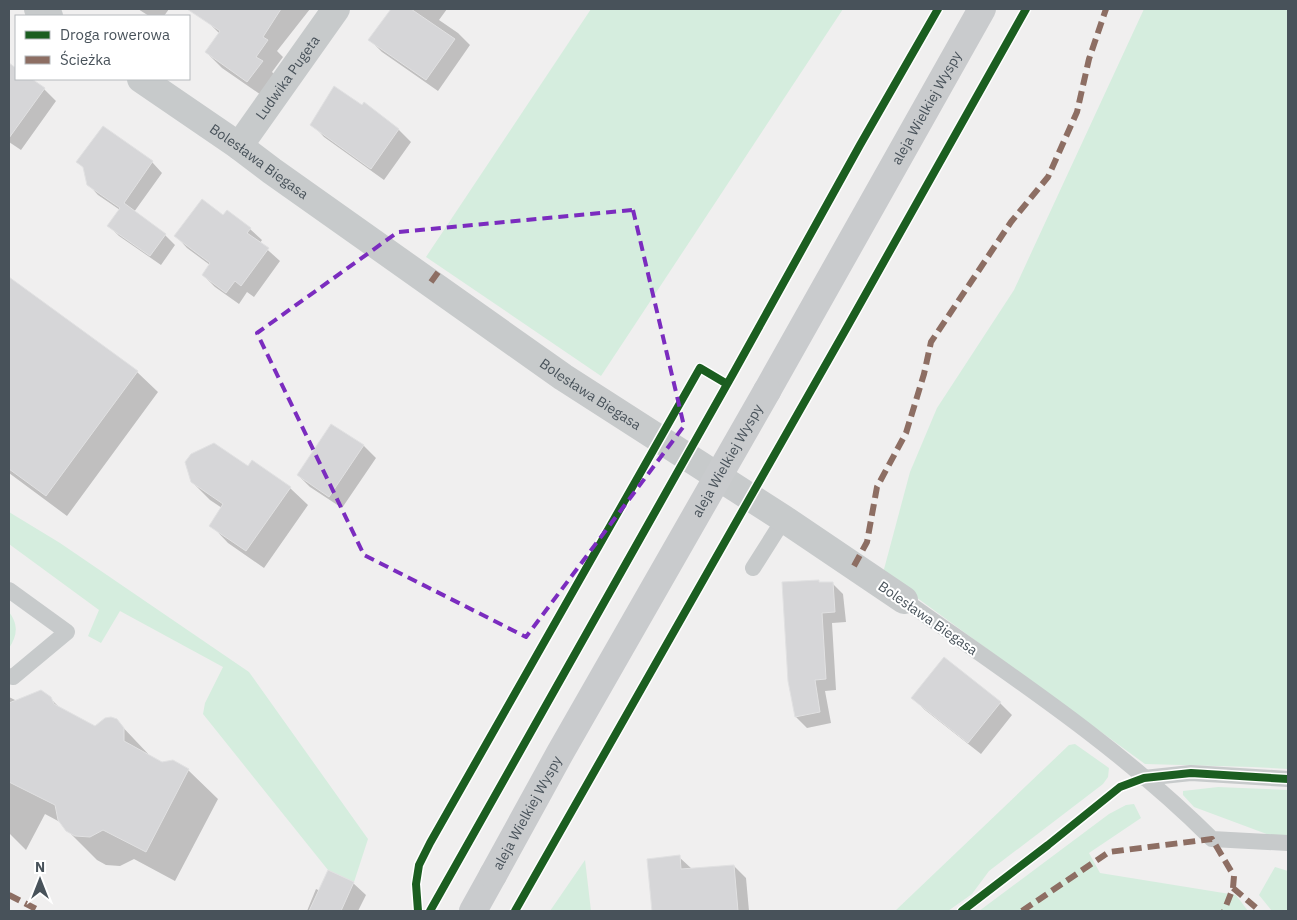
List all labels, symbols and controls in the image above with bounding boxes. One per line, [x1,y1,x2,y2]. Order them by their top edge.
legend [15,15,190,80]
text: Droga rowerowa [60,25,170,44]
street label: Ludwika Pugeta [252,31,324,123]
street label: aleja Wielkiej Wyspy [887,48,966,168]
text: Ścieżka [60,50,111,69]
street label: Bolesława Biegasa [206,120,312,203]
street label: Bolesława Biegasa [536,354,645,434]
street label: aleja Wielkiej Wyspy [688,401,767,520]
street label: Bolesława Biegasa [875,577,982,659]
street label: aleja Wielkiej Wyspy [489,753,566,873]
north arrow [15,855,65,905]
text: N [35,858,45,876]

